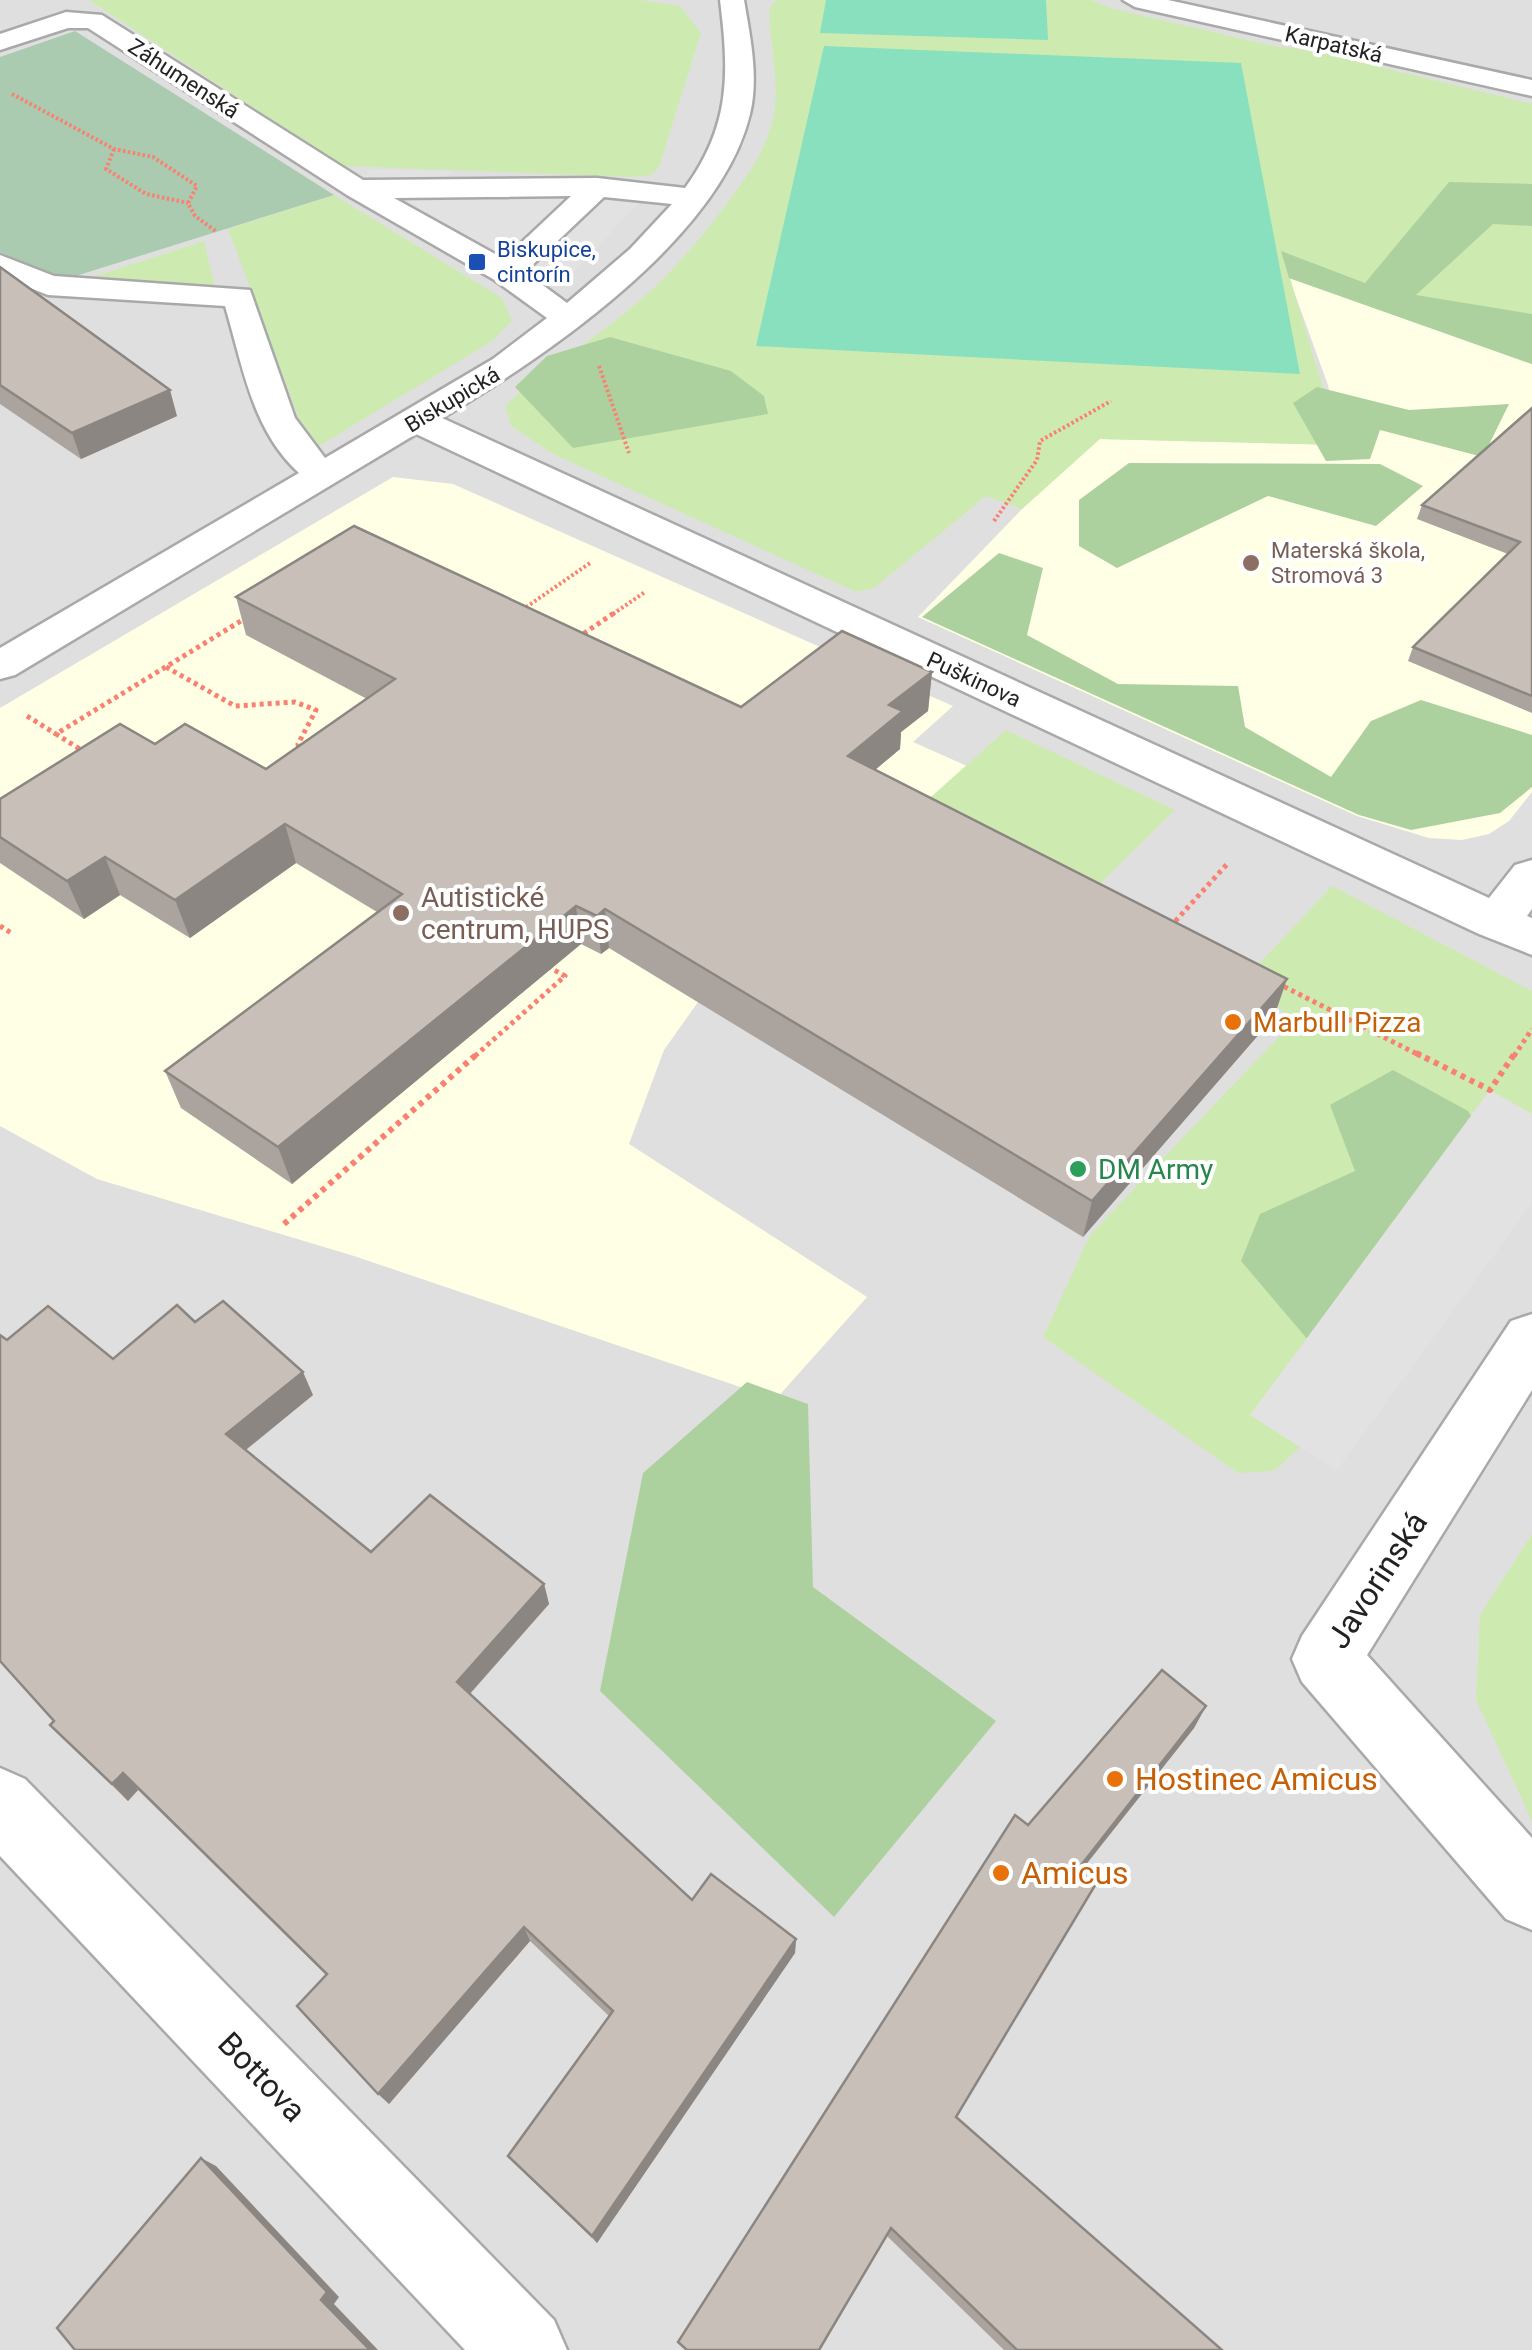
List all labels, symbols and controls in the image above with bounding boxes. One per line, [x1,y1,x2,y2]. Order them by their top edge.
street label: Karpatská [1283,21,1385,68]
street label: Záhumenská [124,33,244,123]
place label: Biskupice, cintorín [497,237,596,287]
marker: Biskupice, cintorín [466,251,488,273]
street label: Biskupická [400,361,504,437]
place label: Materská škola, Stromová 3 [1271,538,1425,588]
marker: Materská škola, Stromová 3 [1240,552,1262,574]
street label: Puškinova [923,647,1025,712]
place label: Autistické centrum, HUPS [421,881,609,946]
marker: Autistické centrum, HUPS [390,902,412,924]
place label: Marbull Pizza [1253,1006,1421,1039]
marker: Marbull Pizza [1222,1011,1244,1033]
place label: DM Army [1098,1153,1213,1186]
marker: DM Army [1067,1158,1089,1180]
street label: Javorinská [1319,1505,1435,1655]
place label: Hostinec Amicus [1135,1760,1378,1798]
marker: Hostinec Amicus [1104,1768,1126,1790]
place label: Amicus [1021,1854,1129,1892]
marker: Amicus [990,1862,1012,1884]
street label: Bottova [210,2024,314,2130]

